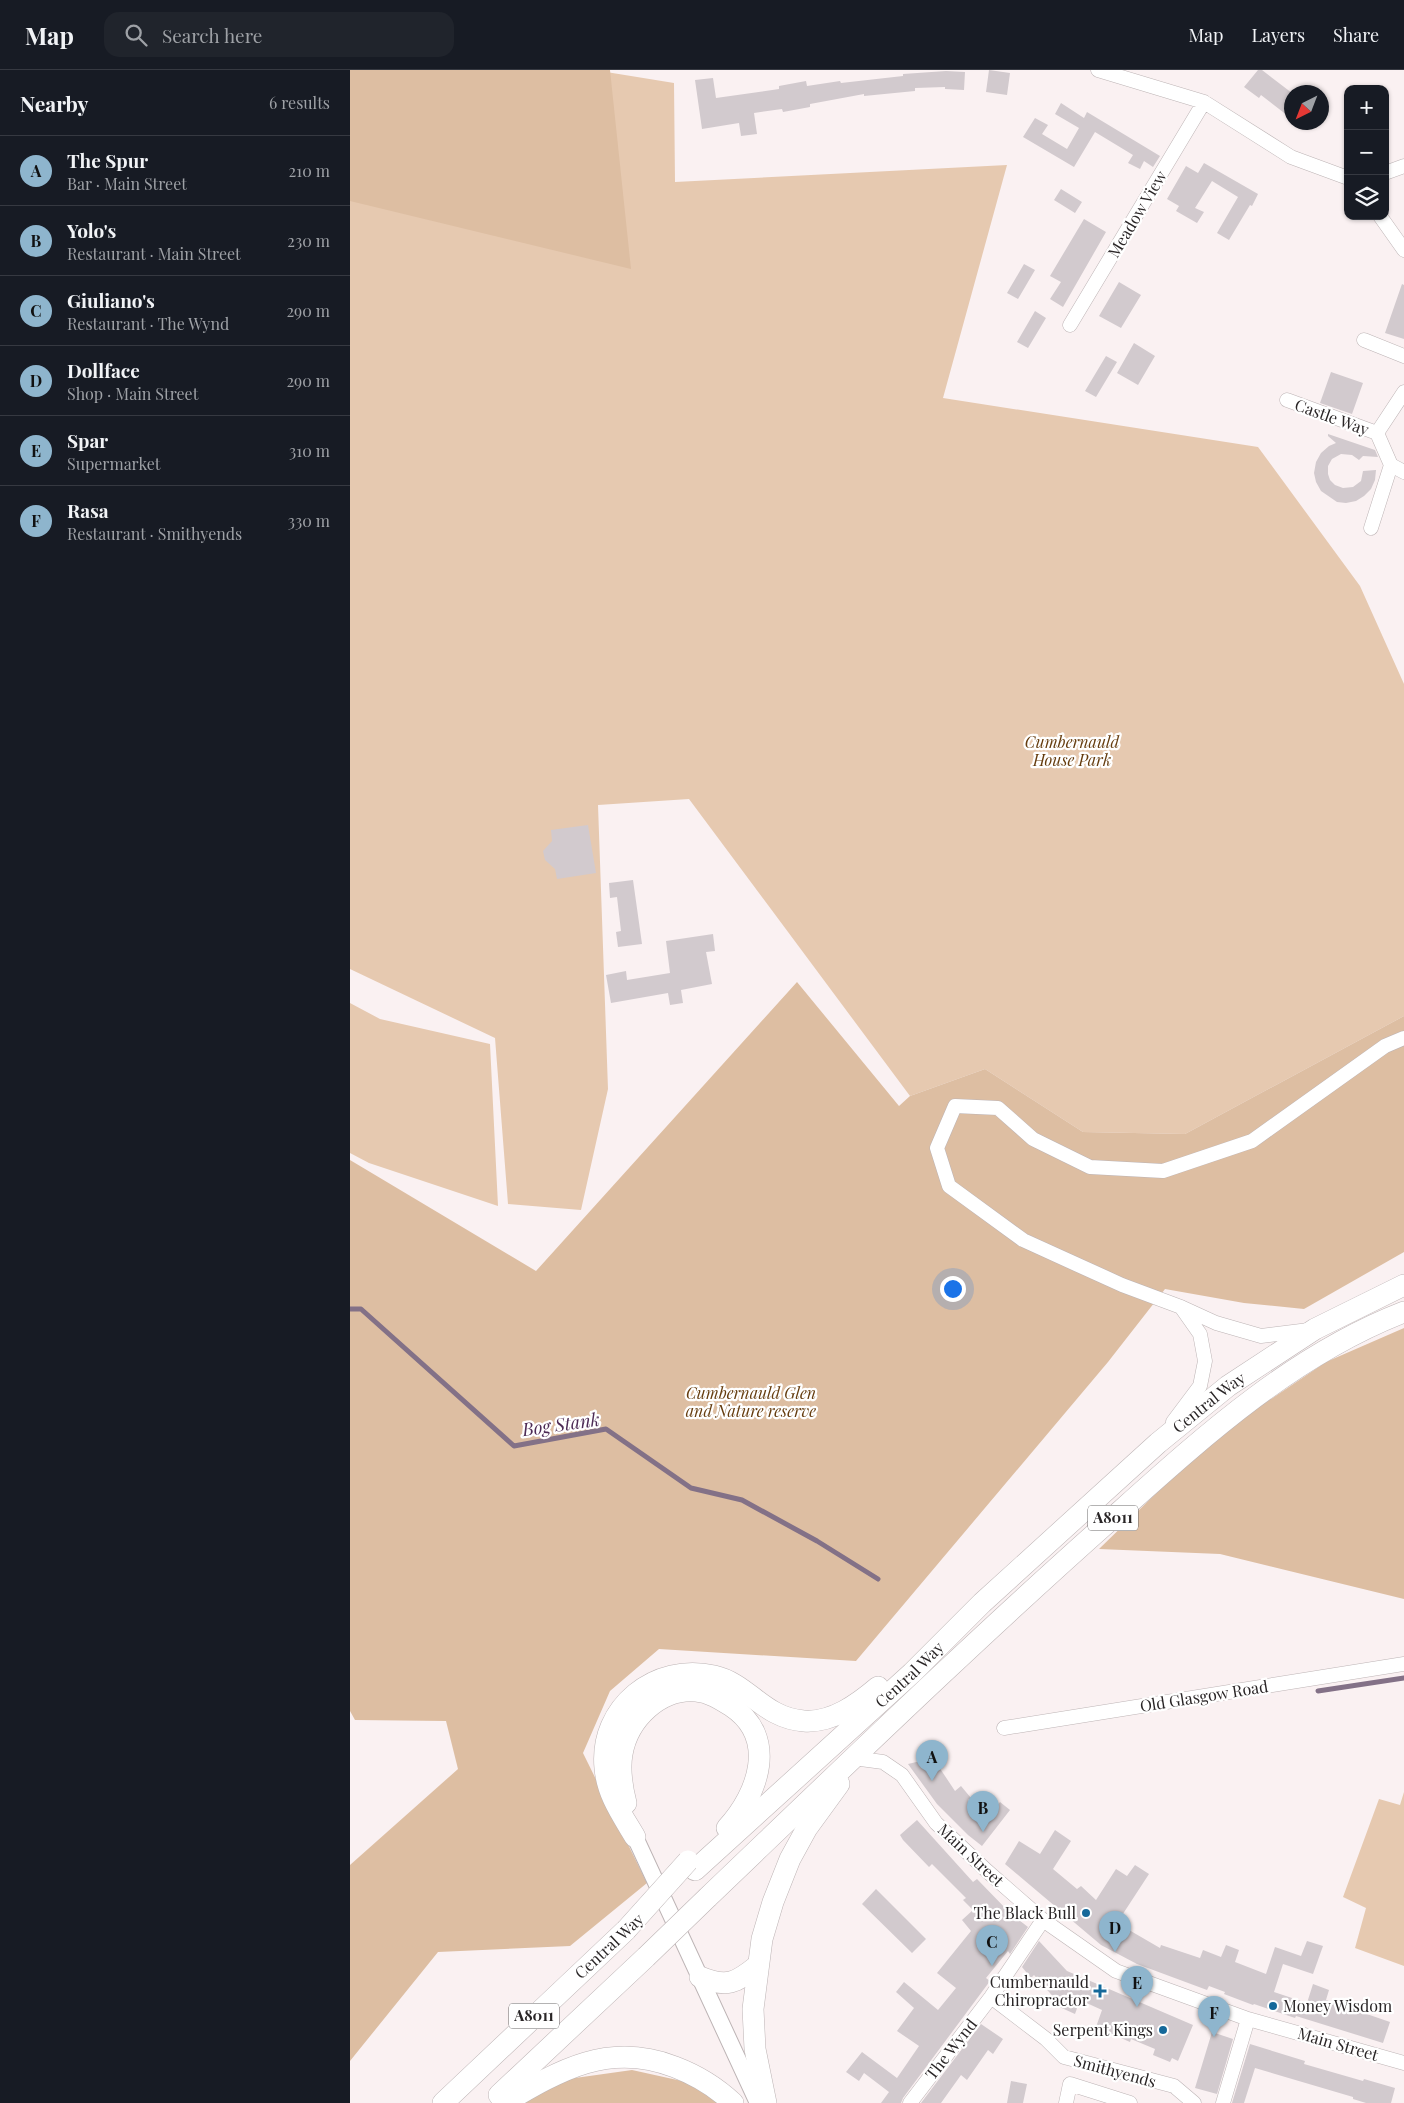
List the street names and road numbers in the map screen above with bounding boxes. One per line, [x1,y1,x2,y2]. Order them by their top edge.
street label: Meadow View [1102,166,1171,261]
street label: Castle Way [1292,393,1372,440]
street label: Central Way [1168,1367,1249,1437]
road number: A8011 [1088,1506,1138,1530]
street label: Central Way [870,1637,948,1712]
street label: Old Glasgow Road [1138,1675,1270,1716]
street label: Main Street [934,1819,1009,1891]
street label: Central Way [570,1908,648,1983]
road number: A8011 [509,2004,559,2028]
street label: The Wynd [920,2014,981,2083]
street label: Main Street [1295,2022,1381,2065]
street label: Smithyends [1072,2049,1159,2092]

